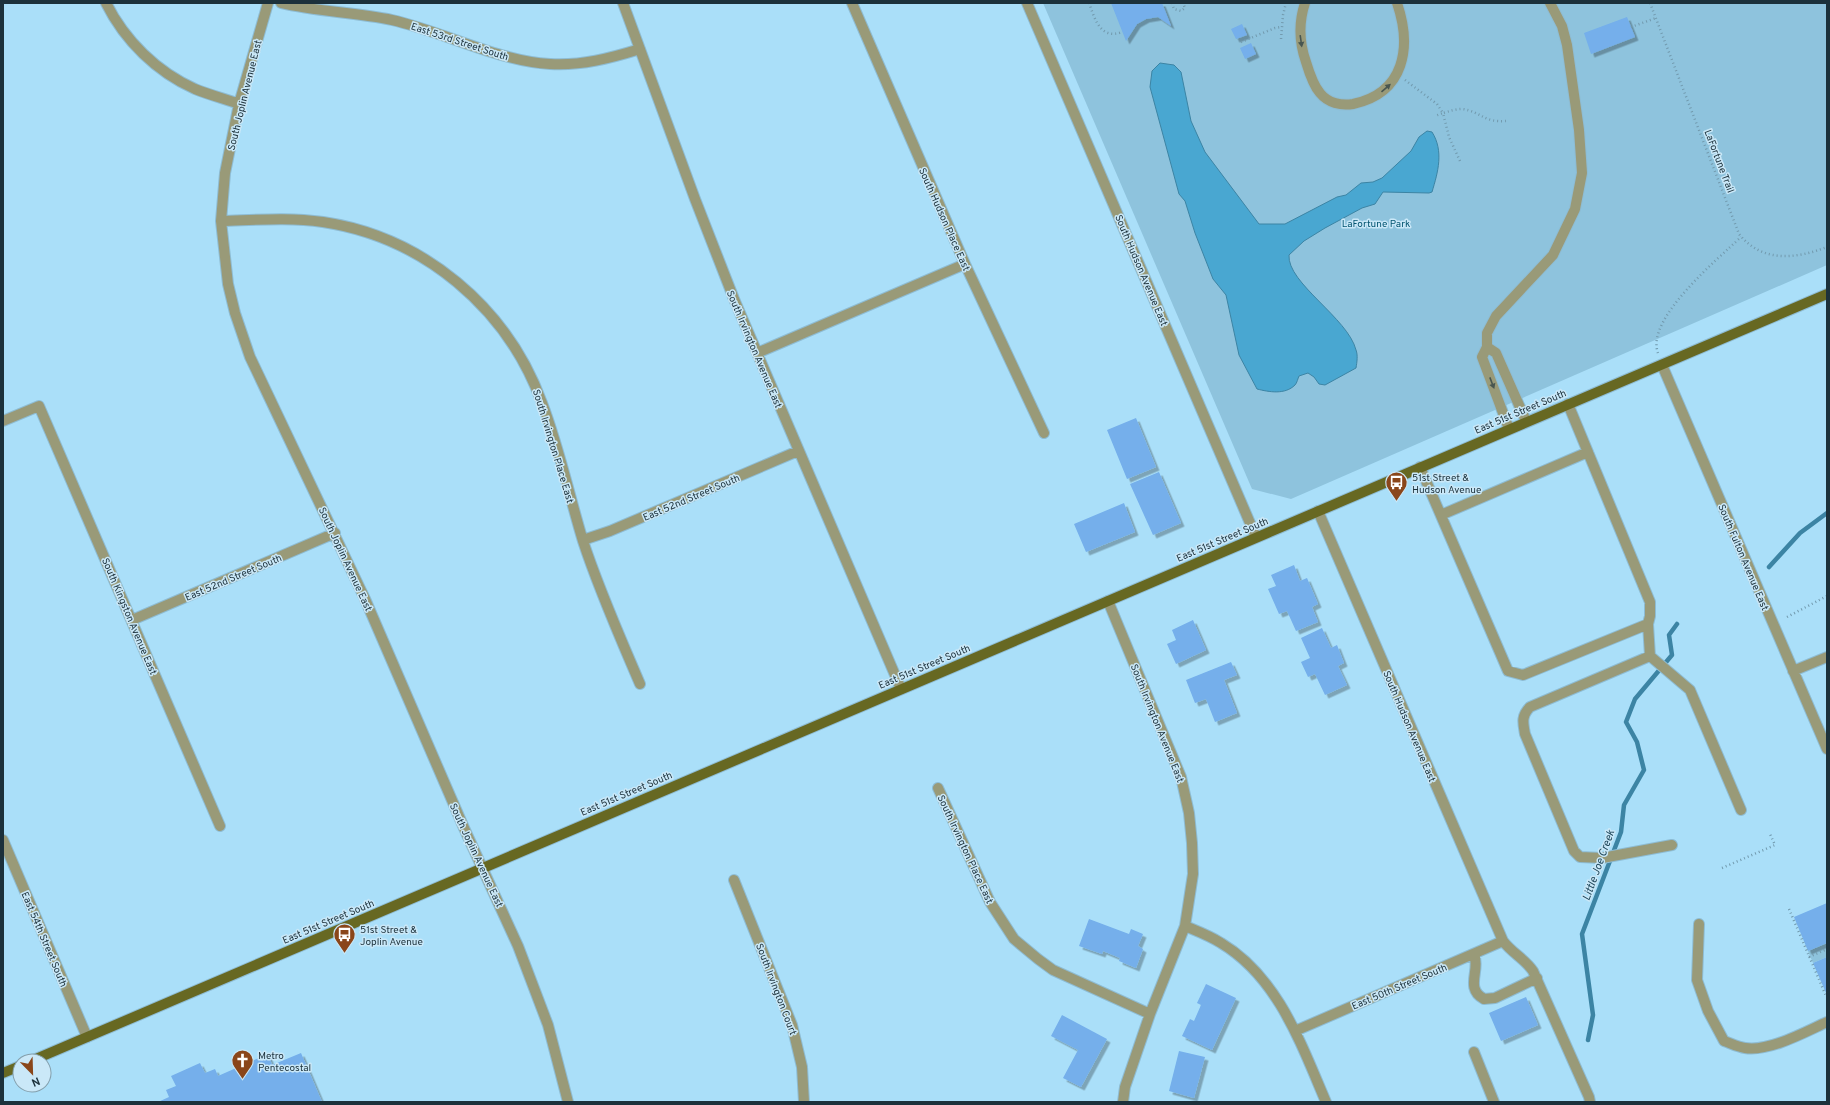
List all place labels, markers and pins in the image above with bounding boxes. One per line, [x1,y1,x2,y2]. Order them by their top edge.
bus stop icon: 51st Street & Hudson Avenue [1384,470,1410,503]
place label: 51st Street & Hudson Avenue [1412,472,1481,497]
bus stop icon: 51st Street & Joplin Avenue [331,922,357,955]
place label: 51st Street & Joplin Avenue [360,924,423,949]
church icon: Metro Pentecostal [230,1048,256,1081]
place label: Metro Pentecostal [258,1050,311,1075]

